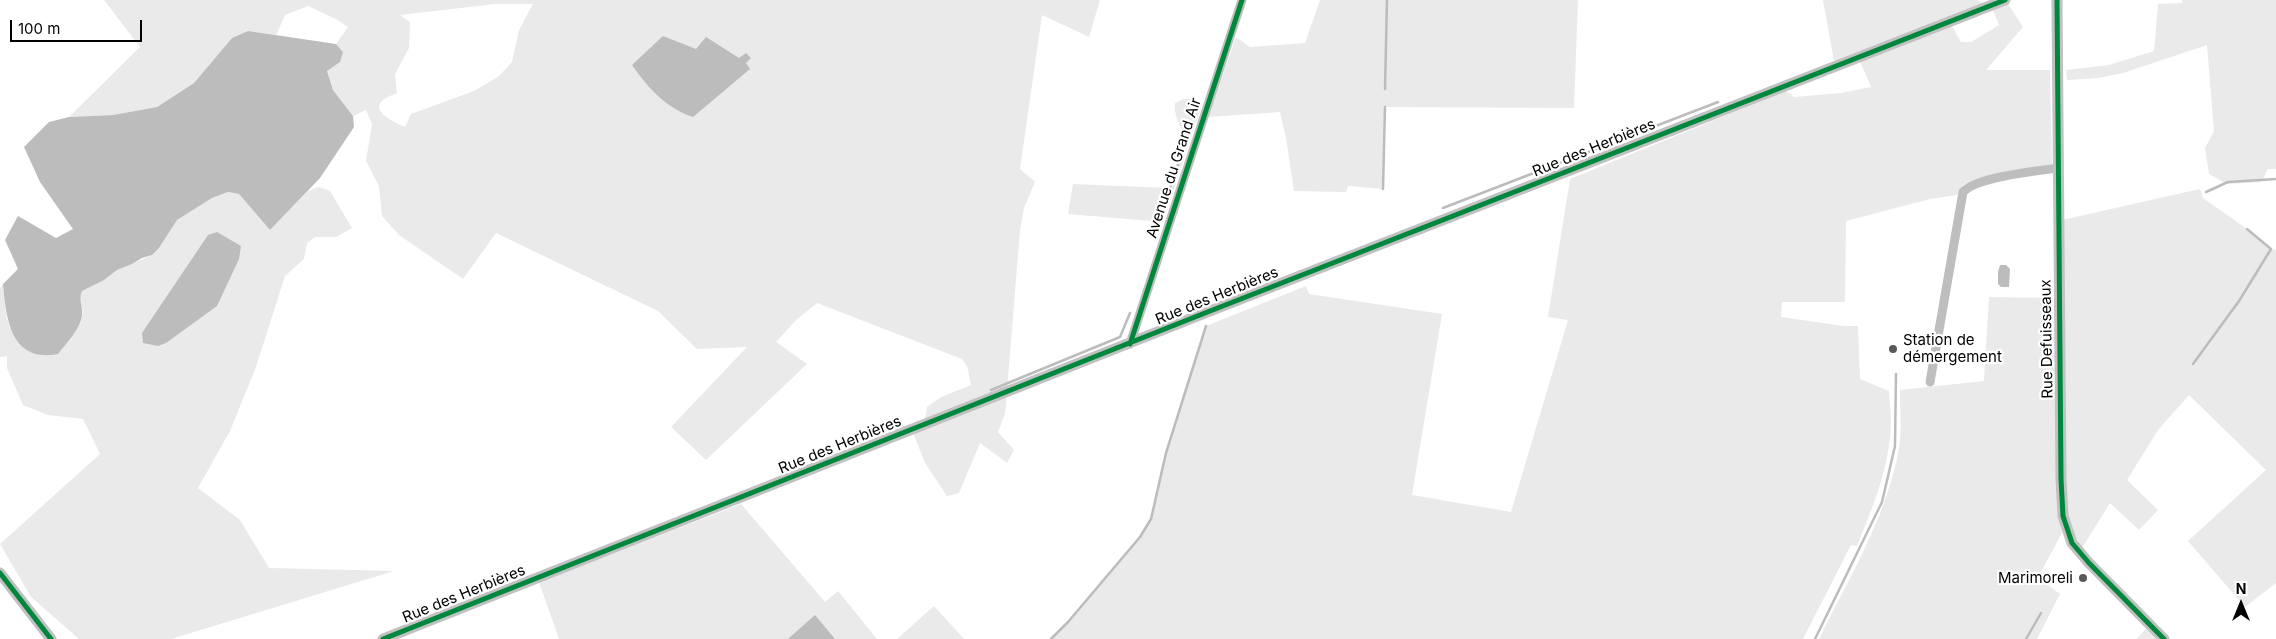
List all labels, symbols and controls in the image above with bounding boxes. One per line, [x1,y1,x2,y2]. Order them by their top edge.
scale bar [12,10,145,42]
text: 100 m [18,19,60,38]
street label: Avenue du Grand Air [1143,96,1205,240]
street label: Rue des Herbières [1530,115,1658,181]
street label: Rue des Herbières [1153,263,1281,329]
street label: Rue Defuisseaux [2037,279,2057,399]
place label: Station de démergement [1903,331,2002,366]
marker: Station de démergement [1887,343,1899,355]
street label: Rue des Herbières [776,412,904,478]
street label: Rue des Herbières [400,561,528,627]
place label: Marimoreli [1998,569,2073,587]
marker: Marimoreli [2077,572,2089,584]
north arrow [2216,579,2266,629]
text: N [2236,580,2246,597]

